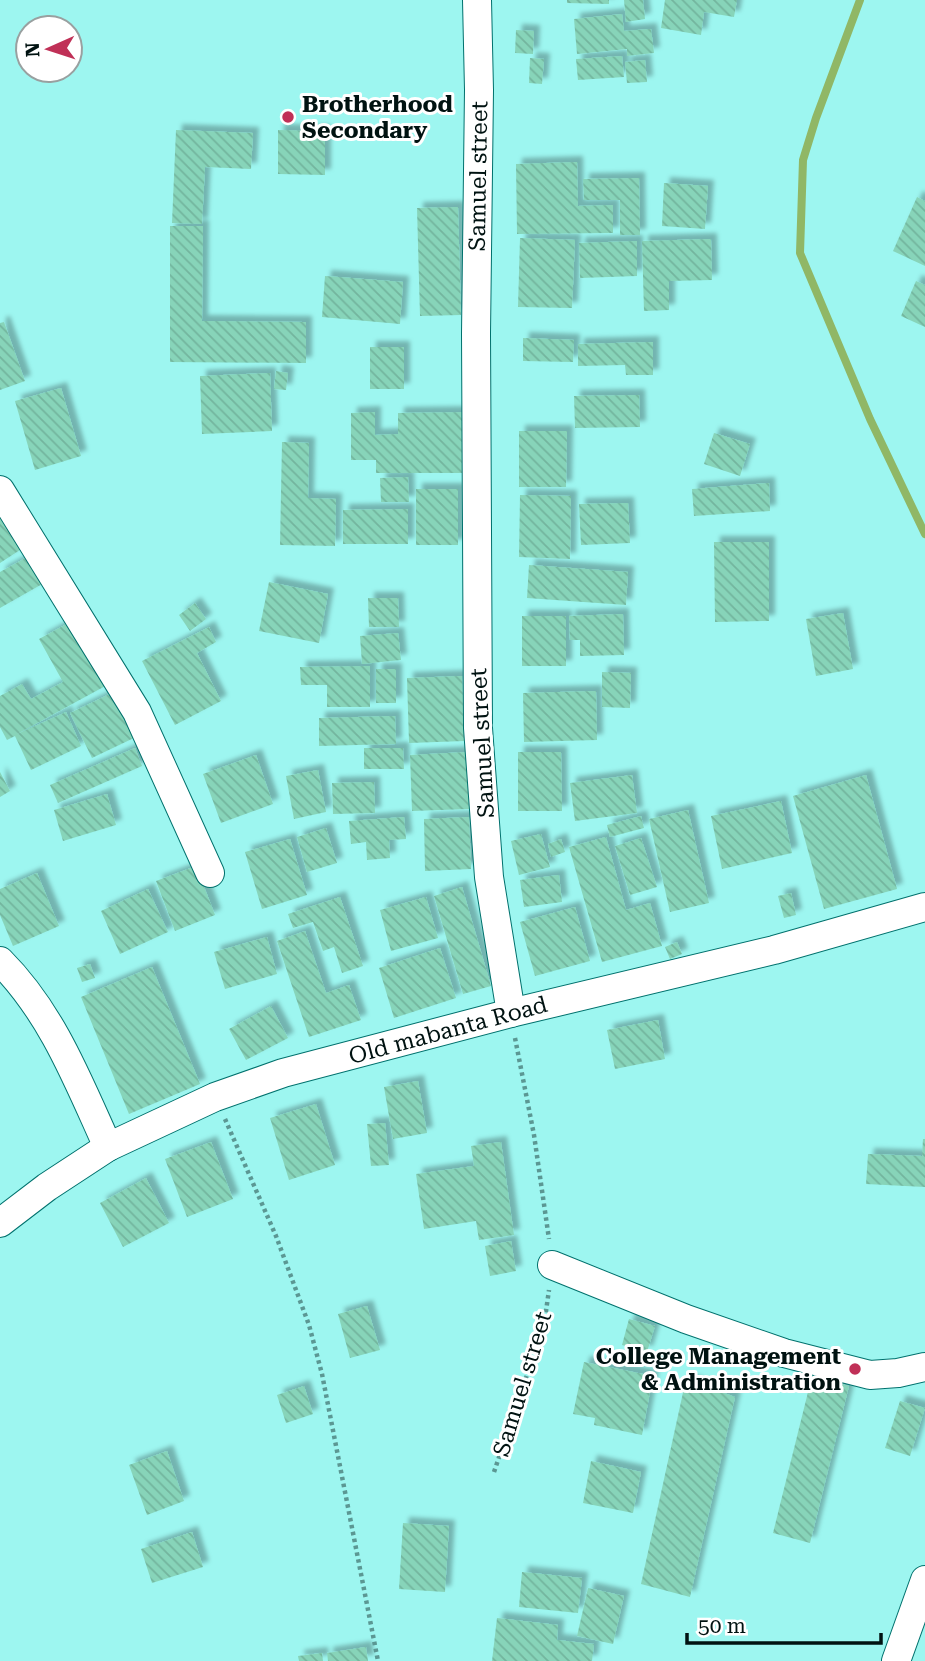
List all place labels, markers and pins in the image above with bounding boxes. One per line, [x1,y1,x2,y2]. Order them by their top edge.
place label: Brotherhood Secondary [302,91,453,144]
marker: Brotherhood Secondary [280,109,296,125]
place label: College Management & Administration [596,1343,842,1396]
marker: College Management & Administration [847,1361,863,1377]

